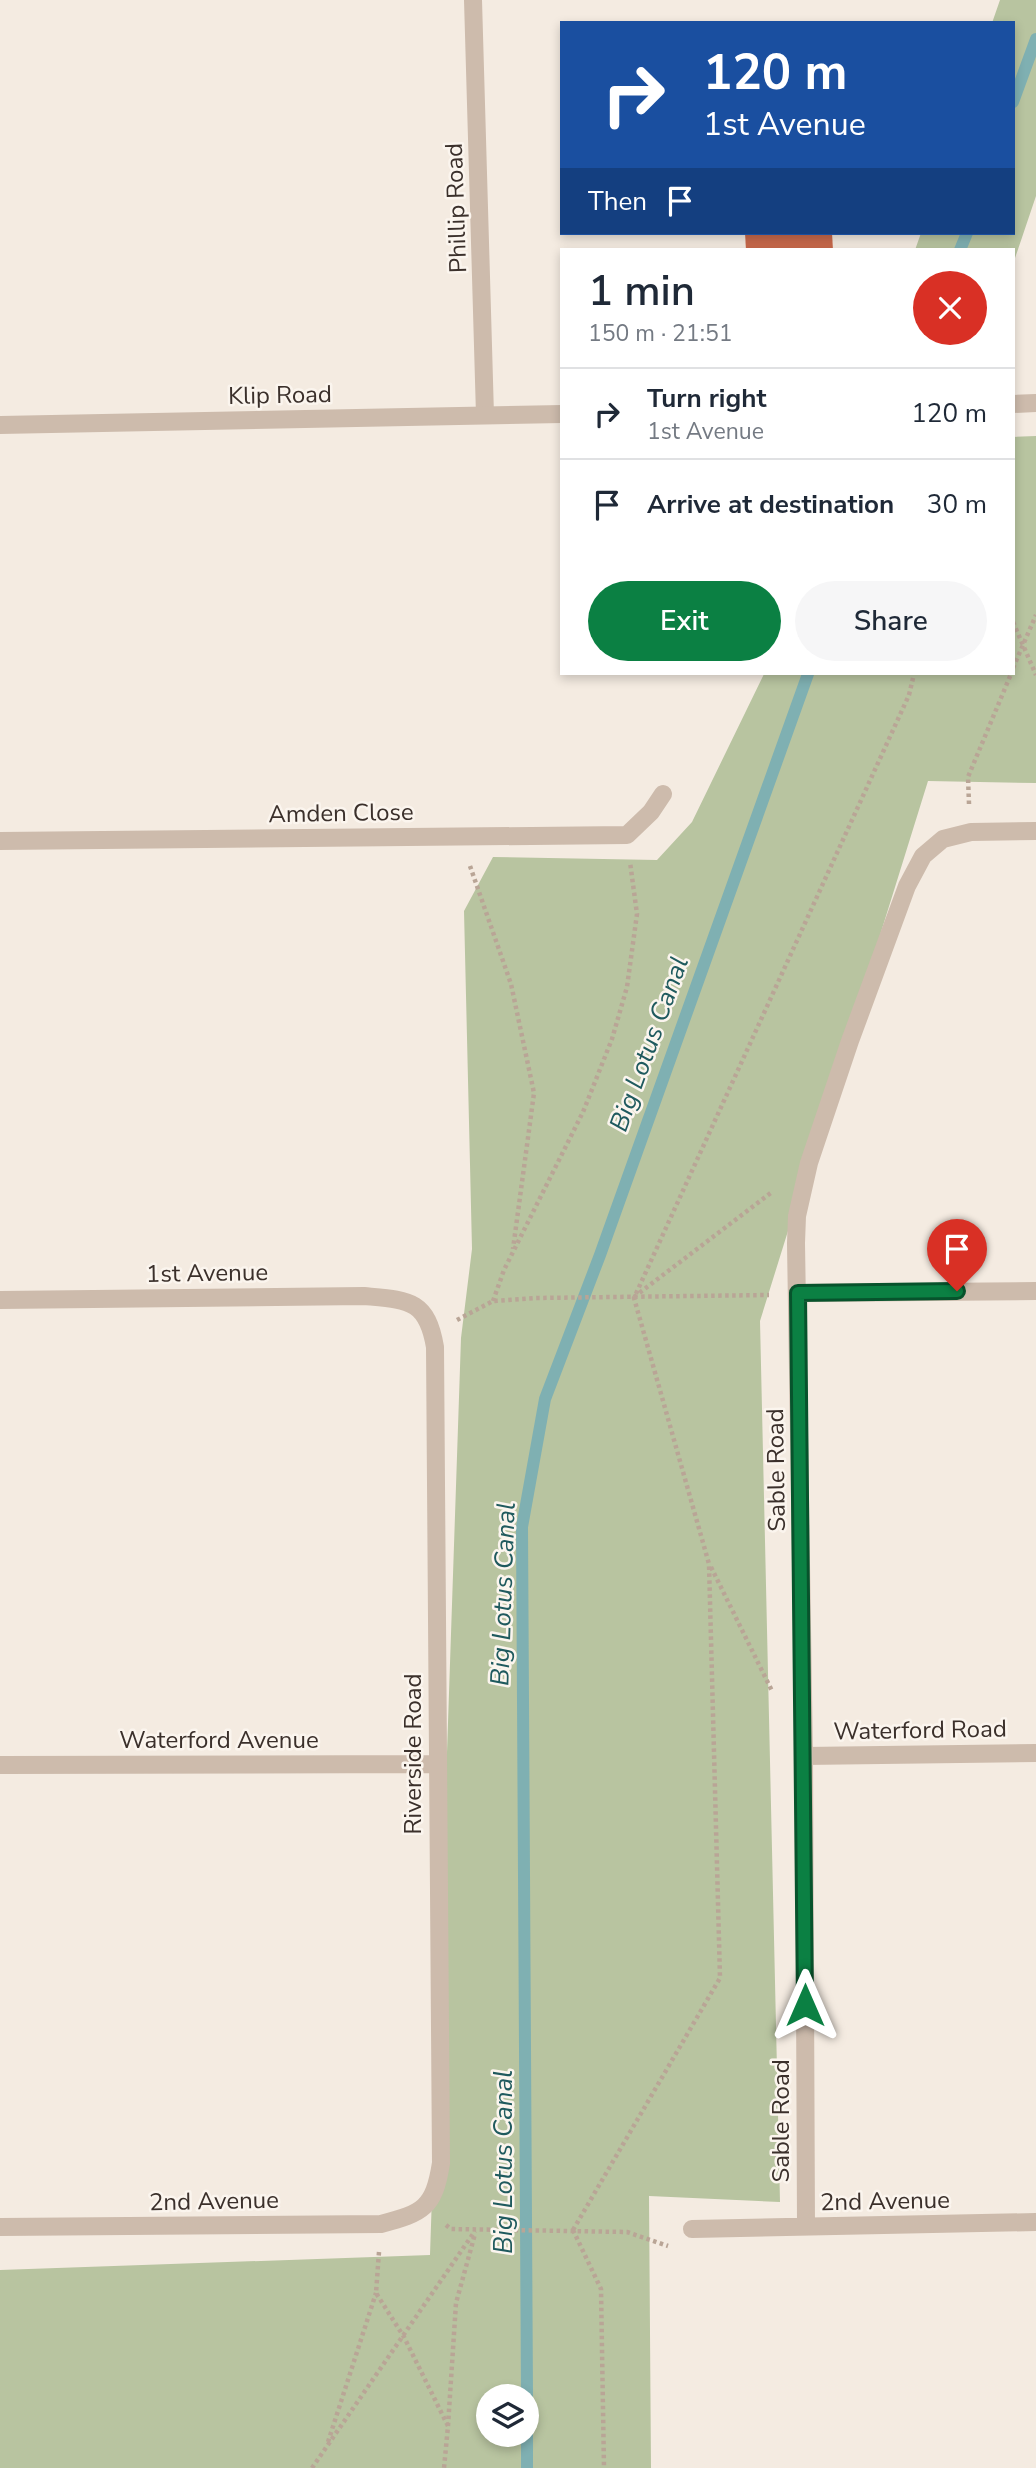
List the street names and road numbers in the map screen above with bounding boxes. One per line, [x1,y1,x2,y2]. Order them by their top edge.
street label: Phillip Road [438,142,474,274]
street label: Klip Road [228,378,332,412]
street label: Amden Close [268,796,414,830]
street label: 1st Avenue [146,1256,268,1290]
street label: Sable Road [759,1408,793,1532]
street label: Riverside Road [397,1674,429,1834]
street label: Waterford Road [833,1712,1007,1748]
street label: Waterford Avenue [119,1724,319,1756]
street label: Sable Road [765,2059,797,2183]
street label: 2nd Avenue [149,2184,279,2218]
street label: 2nd Avenue [820,2184,950,2218]

